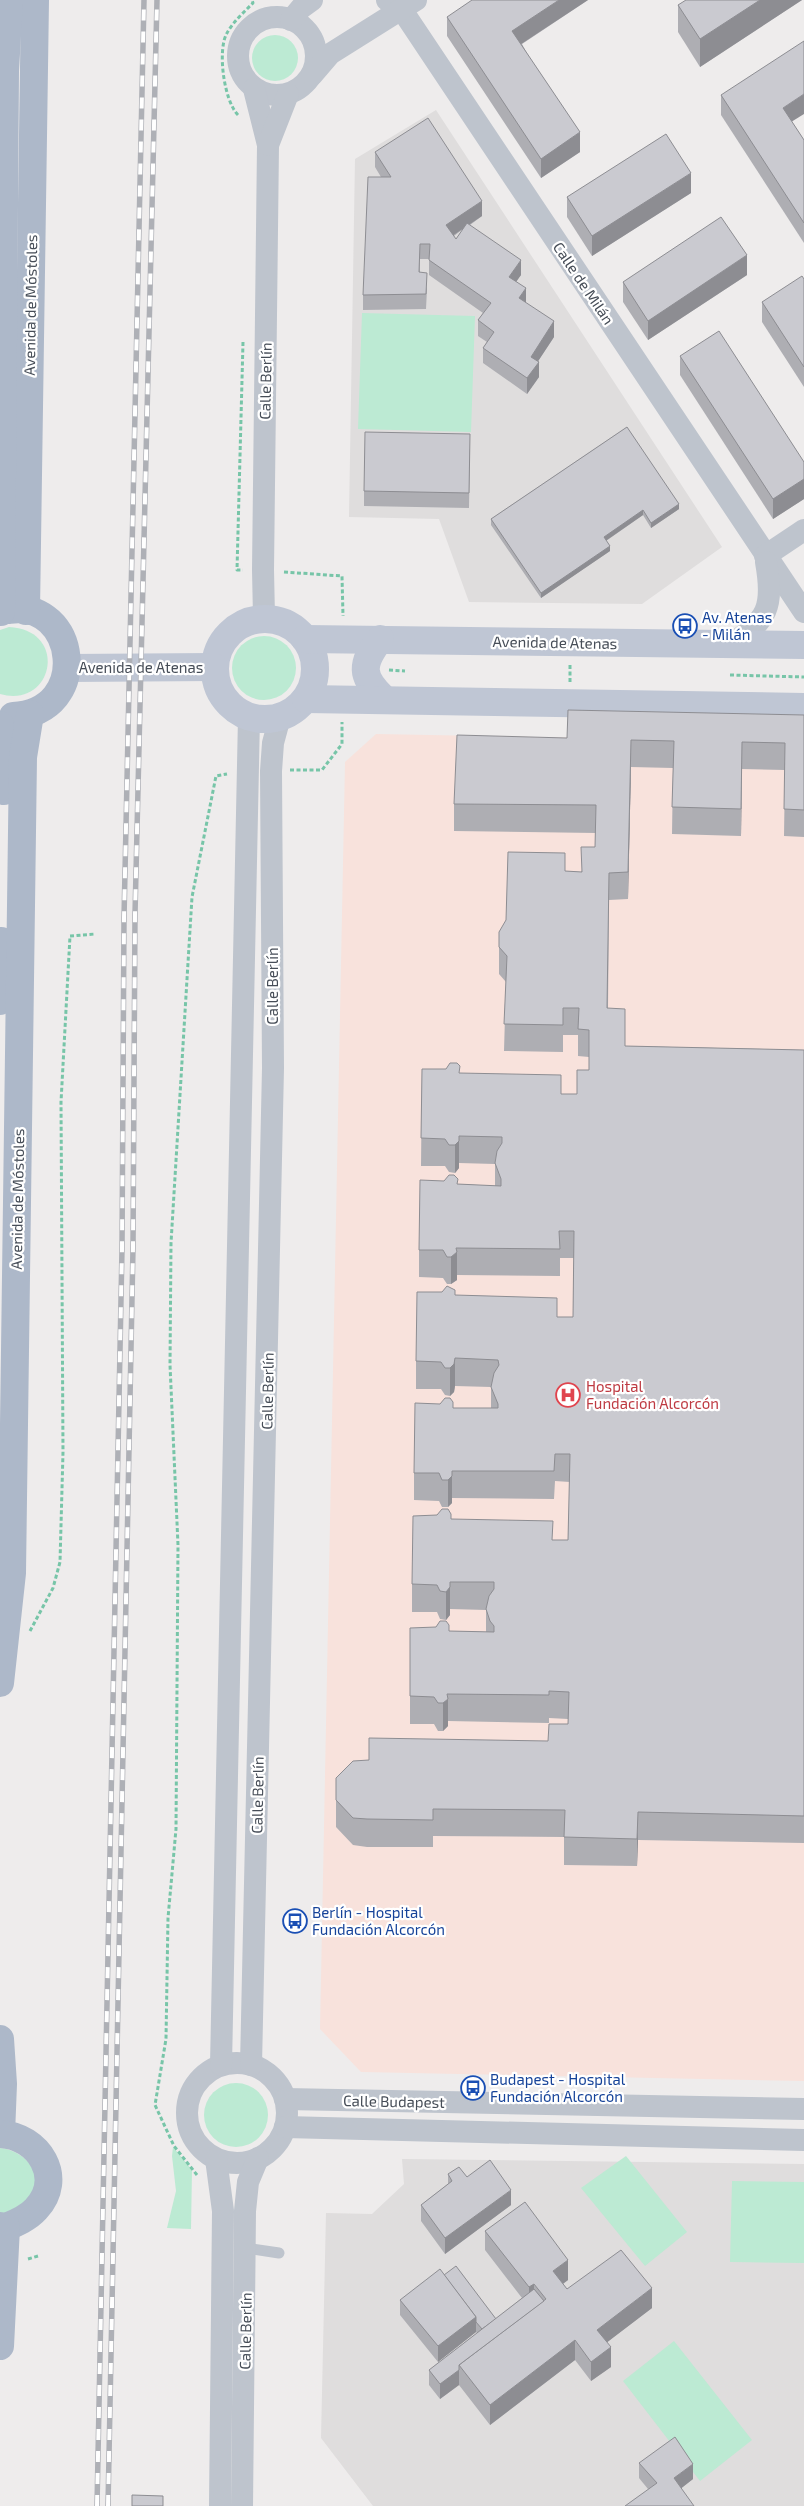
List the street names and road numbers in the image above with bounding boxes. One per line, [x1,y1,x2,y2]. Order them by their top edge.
street label: Avenida de Móstoles [20,234,40,376]
street label: Calle de Milán [550,238,618,328]
street label: Calle Berlín [255,342,275,420]
street label: Avenida de Atenas [493,632,617,652]
street label: Avenida de Atenas [79,658,203,676]
street label: Calle Berlín [263,947,281,1025]
street label: Avenida de Móstoles [7,1128,27,1270]
street label: Calle Berlín [257,1352,277,1430]
street label: Calle Berlín [247,1756,267,1834]
street label: Calle Budapest [343,2091,445,2111]
street label: Calle Berlín [235,2292,255,2370]

